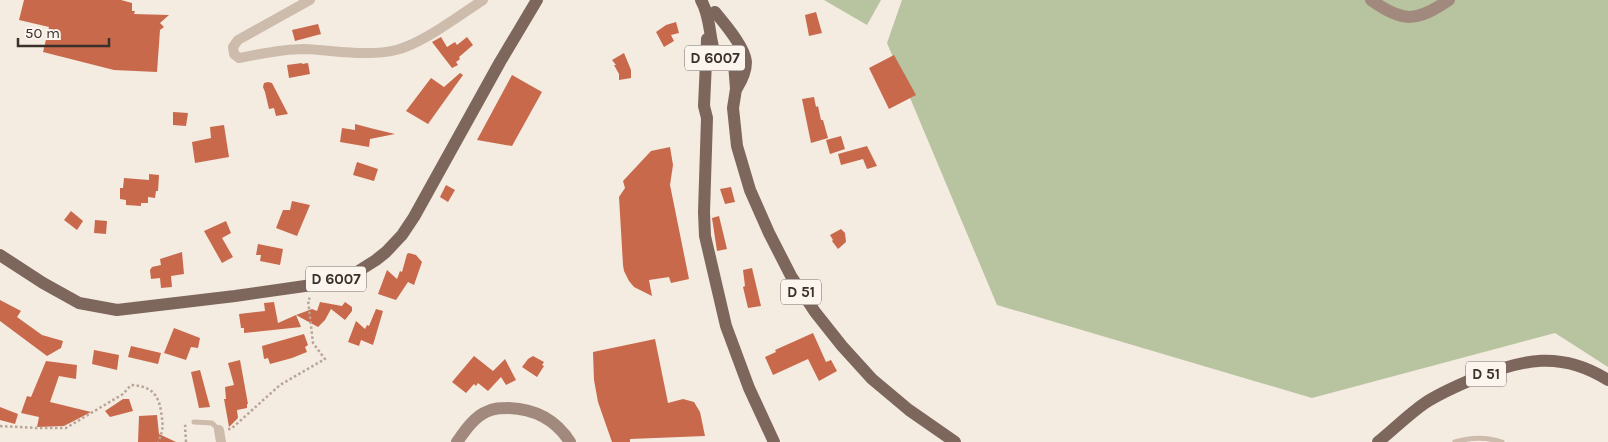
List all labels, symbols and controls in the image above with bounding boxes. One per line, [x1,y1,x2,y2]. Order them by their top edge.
scale bar [18,15,109,47]
text: 50 m [25,24,60,42]
road number: D 6007 [685,46,745,70]
road number: D 6007 [306,266,366,292]
road number: D 51 [781,280,821,304]
road number: D 51 [1466,362,1506,386]

